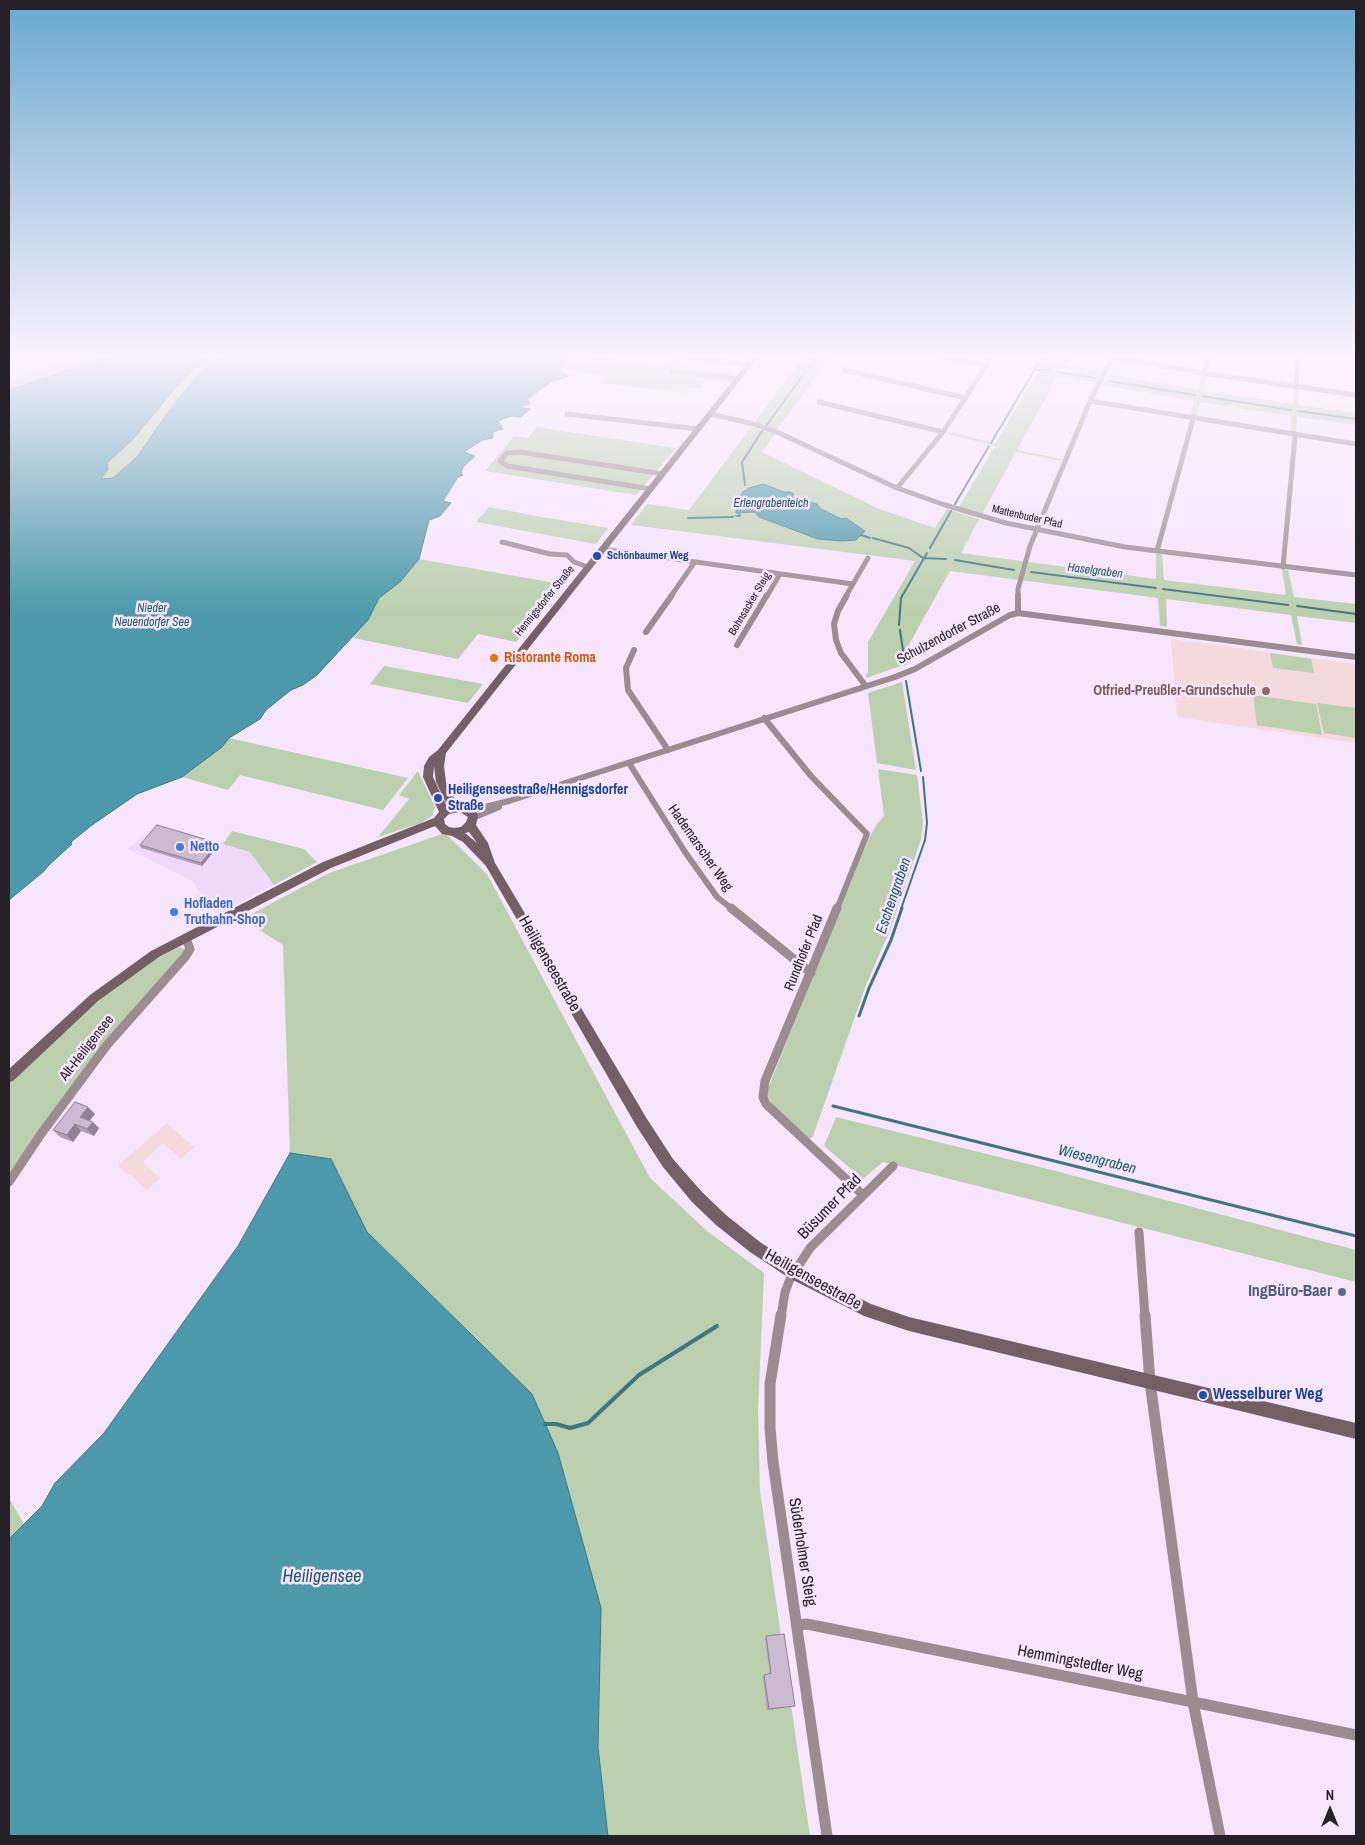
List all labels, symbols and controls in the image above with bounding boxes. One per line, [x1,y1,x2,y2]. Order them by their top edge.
water label: Erlengrabenteich [734,497,808,511]
street label: Mattenbuder Pfad [991,503,1063,531]
place label: Schönbaumer Weg [607,549,689,563]
marker: Schönbaumer Weg [591,550,603,562]
water label: Haselgraben [1066,560,1124,582]
street label: Hennigsdorfer Straße [513,563,577,639]
street label: Bohnsacker Steig [726,570,774,638]
street label: Schulzendorfer Straße [894,600,1004,668]
water label: Nieder Neuendorfer See [115,602,189,630]
place label: Ristorante Roma [504,650,596,666]
marker: Ristorante Roma [488,652,500,664]
place label: Otfried-Preußler-Grundschule [1093,683,1256,699]
marker: Otfried-Preußler-Grundschule [1260,685,1272,697]
place label: Heiligenseestraße/Hennigsdorfer Straße [448,782,628,814]
marker: Heiligenseestraße/Hennigsdorfer Straße [432,792,444,804]
street label: Hademarscher Weg [664,801,736,895]
place label: Netto [190,839,219,855]
marker: Netto [174,841,186,853]
water label: Eschengraben [873,856,915,936]
place label: Hofladen Truthahn-Shop [184,896,266,929]
marker: Hofladen Truthahn-Shop [168,906,180,918]
street label: Heiligenseestraße [514,913,584,1015]
street label: Rundhofer Pfad [781,913,827,993]
street label: Alt-Heiligensee [56,1012,118,1084]
water label: Wiesengraben [1056,1142,1138,1178]
street label: Büsumer Pfad [794,1170,866,1244]
street label: Heiligenseestraße [761,1246,865,1314]
place label: IngBüro-Baer [1248,1282,1332,1302]
marker: IngBüro-Baer [1336,1286,1348,1298]
place label: Wesselburer Weg [1213,1385,1323,1405]
marker: Wesselburer Weg [1197,1389,1209,1401]
street label: Süderholmer Steig [784,1496,820,1608]
water label: Heiligensee [283,1566,361,1588]
street label: Hemmingstedter Weg [1016,1641,1144,1685]
north arrow [1305,1785,1355,1835]
text: N [1326,1786,1334,1804]

